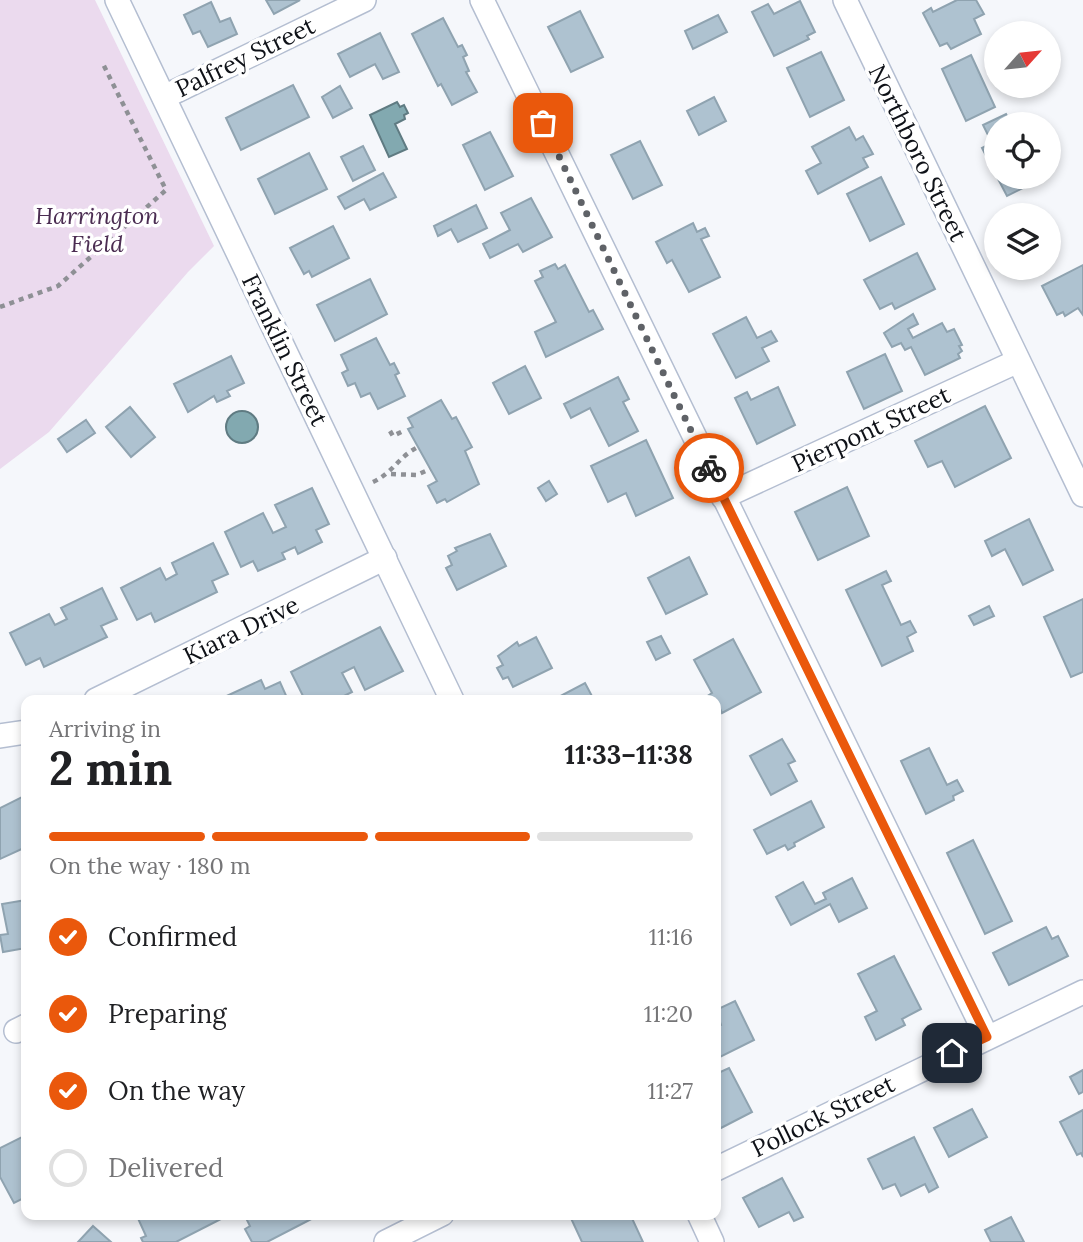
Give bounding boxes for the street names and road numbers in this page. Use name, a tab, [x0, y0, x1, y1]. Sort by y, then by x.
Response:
street label: Palfrey Street	[170, 10, 321, 104]
street label: Northboro Street	[862, 59, 975, 247]
street label: Franklin Street	[235, 269, 335, 432]
street label: Pierpont Street	[787, 379, 956, 479]
street label: Kiara Drive	[178, 589, 304, 671]
street label: Pollock Street	[746, 1068, 900, 1164]

